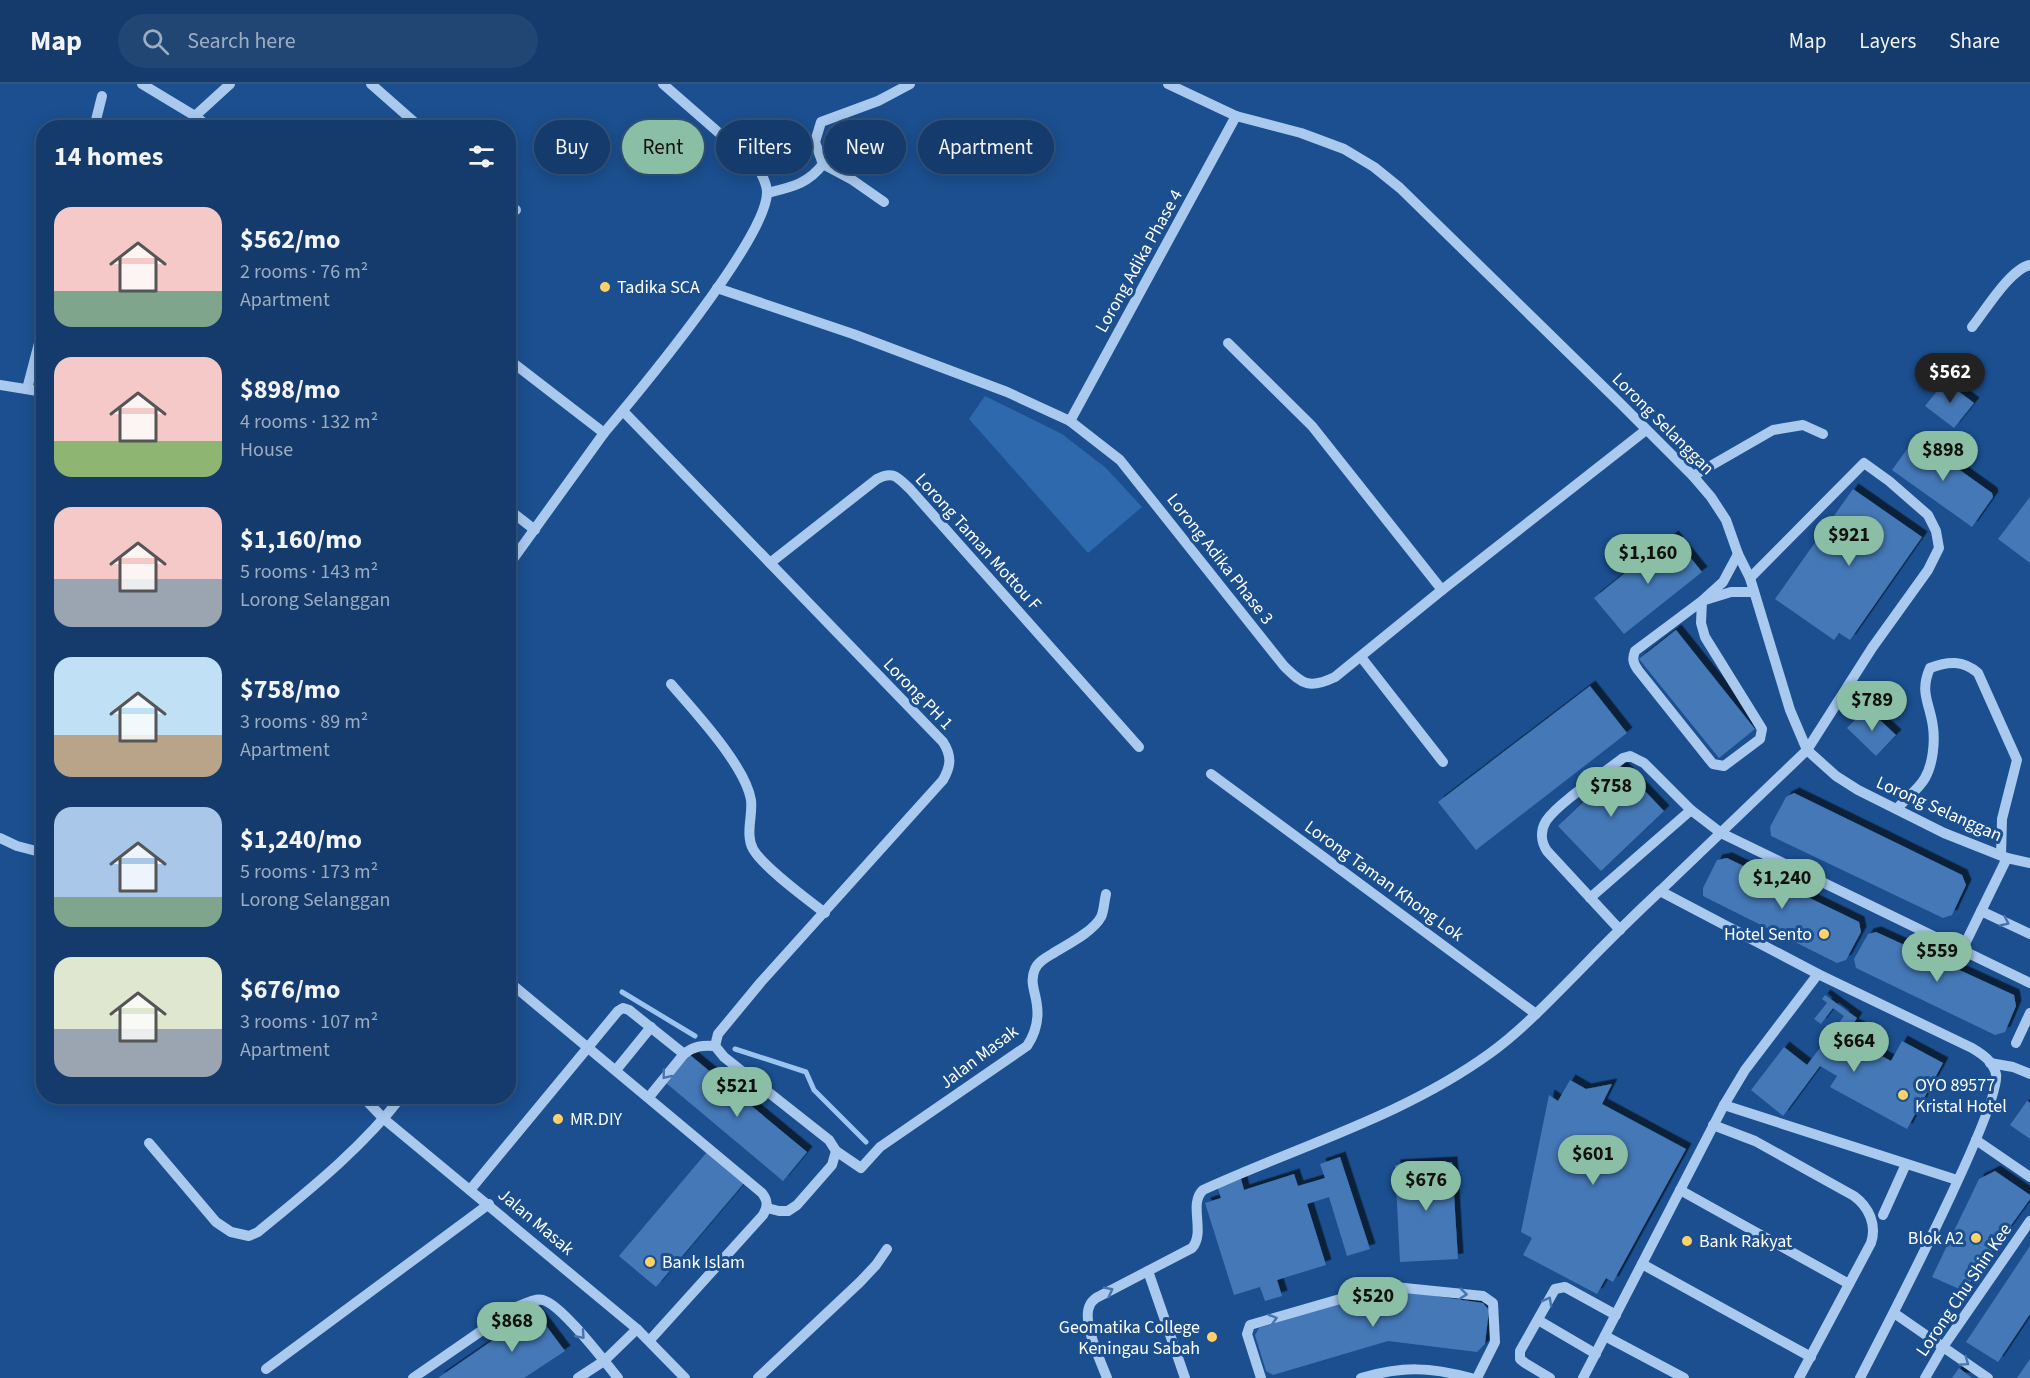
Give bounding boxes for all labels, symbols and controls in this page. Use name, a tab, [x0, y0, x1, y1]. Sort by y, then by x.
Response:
search box	[118, 14, 538, 68]
text: Map	[30, 21, 82, 61]
icon: search	[139, 25, 172, 58]
text: Search here	[187, 25, 296, 57]
text: Map	[1789, 26, 1826, 56]
text: Layers	[1859, 26, 1916, 56]
text: Share	[1949, 26, 2000, 56]
chip: Buy	[534, 120, 610, 174]
chip: Rent	[622, 120, 704, 174]
chip: Filters	[716, 120, 812, 174]
chip: New	[824, 120, 906, 174]
chip: Apartment	[918, 120, 1054, 174]
text: 14 homes	[54, 138, 163, 175]
icon: filters	[465, 140, 498, 173]
street label: Lorong Adika Phase 4	[1089, 185, 1189, 337]
text: $562/mo	[240, 221, 340, 258]
icon: home	[102, 231, 174, 303]
text: 2 rooms · 76 m²	[240, 258, 368, 286]
place label: Tadika SCA	[617, 275, 700, 300]
marker: Tadika SCA	[598, 280, 612, 294]
text: Apartment	[240, 286, 330, 314]
pin: $562	[1914, 353, 1986, 404]
text: $562	[1929, 358, 1971, 386]
street label: Lorong Selanggan	[1606, 367, 1720, 481]
text: $898/mo	[240, 371, 340, 408]
icon: home	[102, 381, 174, 453]
text: 4 rooms · 132 m²	[240, 408, 378, 436]
pin: $898	[1907, 431, 1979, 482]
text: House	[240, 436, 293, 464]
text: $898	[1922, 436, 1964, 464]
street label: Lorong Taman Mottou F	[909, 468, 1047, 616]
street label: Lorong Adika Phase 3	[1161, 488, 1279, 630]
pin: $921	[1813, 516, 1885, 567]
text: $1,160/mo	[240, 521, 362, 558]
text: $921	[1828, 521, 1870, 549]
icon: home	[102, 531, 174, 603]
pin: $1,160	[1599, 534, 1697, 585]
text: $1,160	[1619, 539, 1677, 567]
text: 5 rooms · 143 m²	[240, 558, 378, 586]
text: Lorong Selanggan	[240, 586, 391, 614]
street label: Lorong PH 1	[877, 653, 959, 735]
text: $758/mo	[240, 671, 340, 708]
icon: home	[102, 681, 174, 753]
pin: $789	[1836, 681, 1908, 732]
text: $789	[1851, 686, 1893, 714]
text: 3 rooms · 89 m²	[240, 708, 368, 736]
text: Apartment	[240, 736, 330, 764]
pin: $758	[1575, 767, 1647, 818]
street label: Lorong Selanggan	[1872, 770, 2006, 848]
text: $758	[1590, 772, 1632, 800]
street label: Lorong Taman Khong Lok	[1299, 815, 1469, 947]
text: $1,240/mo	[240, 821, 362, 858]
icon: home	[102, 831, 174, 903]
text: 5 rooms · 173 m²	[240, 858, 378, 886]
pin: $1,240	[1733, 859, 1831, 910]
text: $1,240	[1753, 864, 1811, 892]
text: Lorong Selanggan	[240, 886, 391, 914]
one-way arrow	[1999, 915, 2010, 927]
place label: Hotel Sento	[1724, 922, 1812, 947]
marker: Hotel Sento	[1817, 927, 1831, 941]
pin: $559	[1901, 932, 1973, 983]
text: $559	[1916, 937, 1958, 965]
text: $676/mo	[240, 971, 340, 1008]
icon: home	[102, 981, 174, 1053]
text: 3 rooms · 107 m²	[240, 1008, 378, 1036]
street label: Jalan Masak	[935, 1019, 1024, 1095]
pin: $664	[1818, 1022, 1890, 1073]
text: $664	[1833, 1027, 1875, 1055]
text: Apartment	[240, 1036, 330, 1064]
pin: $521	[701, 1067, 773, 1118]
one-way arrow	[663, 1069, 674, 1080]
text: $521	[716, 1072, 758, 1100]
place label: OYO 89577 Kristal Hotel	[1915, 1073, 2007, 1119]
marker: OYO 89577 Kristal Hotel	[1896, 1088, 1910, 1102]
place label: MR.DIY	[570, 1107, 623, 1132]
marker: MR.DIY	[551, 1112, 565, 1126]
pin: $601	[1557, 1135, 1629, 1186]
text: $601	[1572, 1140, 1614, 1168]
pin: $676	[1390, 1161, 1462, 1212]
text: $676	[1405, 1166, 1447, 1194]
street label: Jalan Masak	[493, 1183, 580, 1261]
street label: Lorong Chu Shin Kee	[1910, 1218, 2018, 1361]
place label: Blok A2	[1908, 1226, 1964, 1251]
place label: Bank Rakyat	[1699, 1229, 1792, 1254]
marker: Blok A2	[1969, 1231, 1983, 1245]
marker: Bank Rakyat	[1680, 1234, 1694, 1248]
place label: Bank Islam	[662, 1250, 745, 1275]
marker: Bank Islam	[643, 1255, 657, 1269]
pin: $520	[1337, 1277, 1409, 1328]
text: $520	[1352, 1282, 1394, 1310]
one-way arrow	[1102, 1287, 1113, 1299]
one-way arrow	[1459, 1287, 1468, 1300]
one-way arrow	[1541, 1297, 1552, 1307]
pin: $868	[476, 1302, 548, 1353]
text: $868	[491, 1307, 533, 1335]
one-way arrow	[1267, 1314, 1278, 1326]
place label: Geomatika College Keningau Sabah	[1059, 1315, 1200, 1361]
one-way arrow	[574, 1328, 585, 1339]
marker: Geomatika College Keningau Sabah	[1205, 1330, 1219, 1344]
one-way arrow	[1959, 1355, 1970, 1366]

